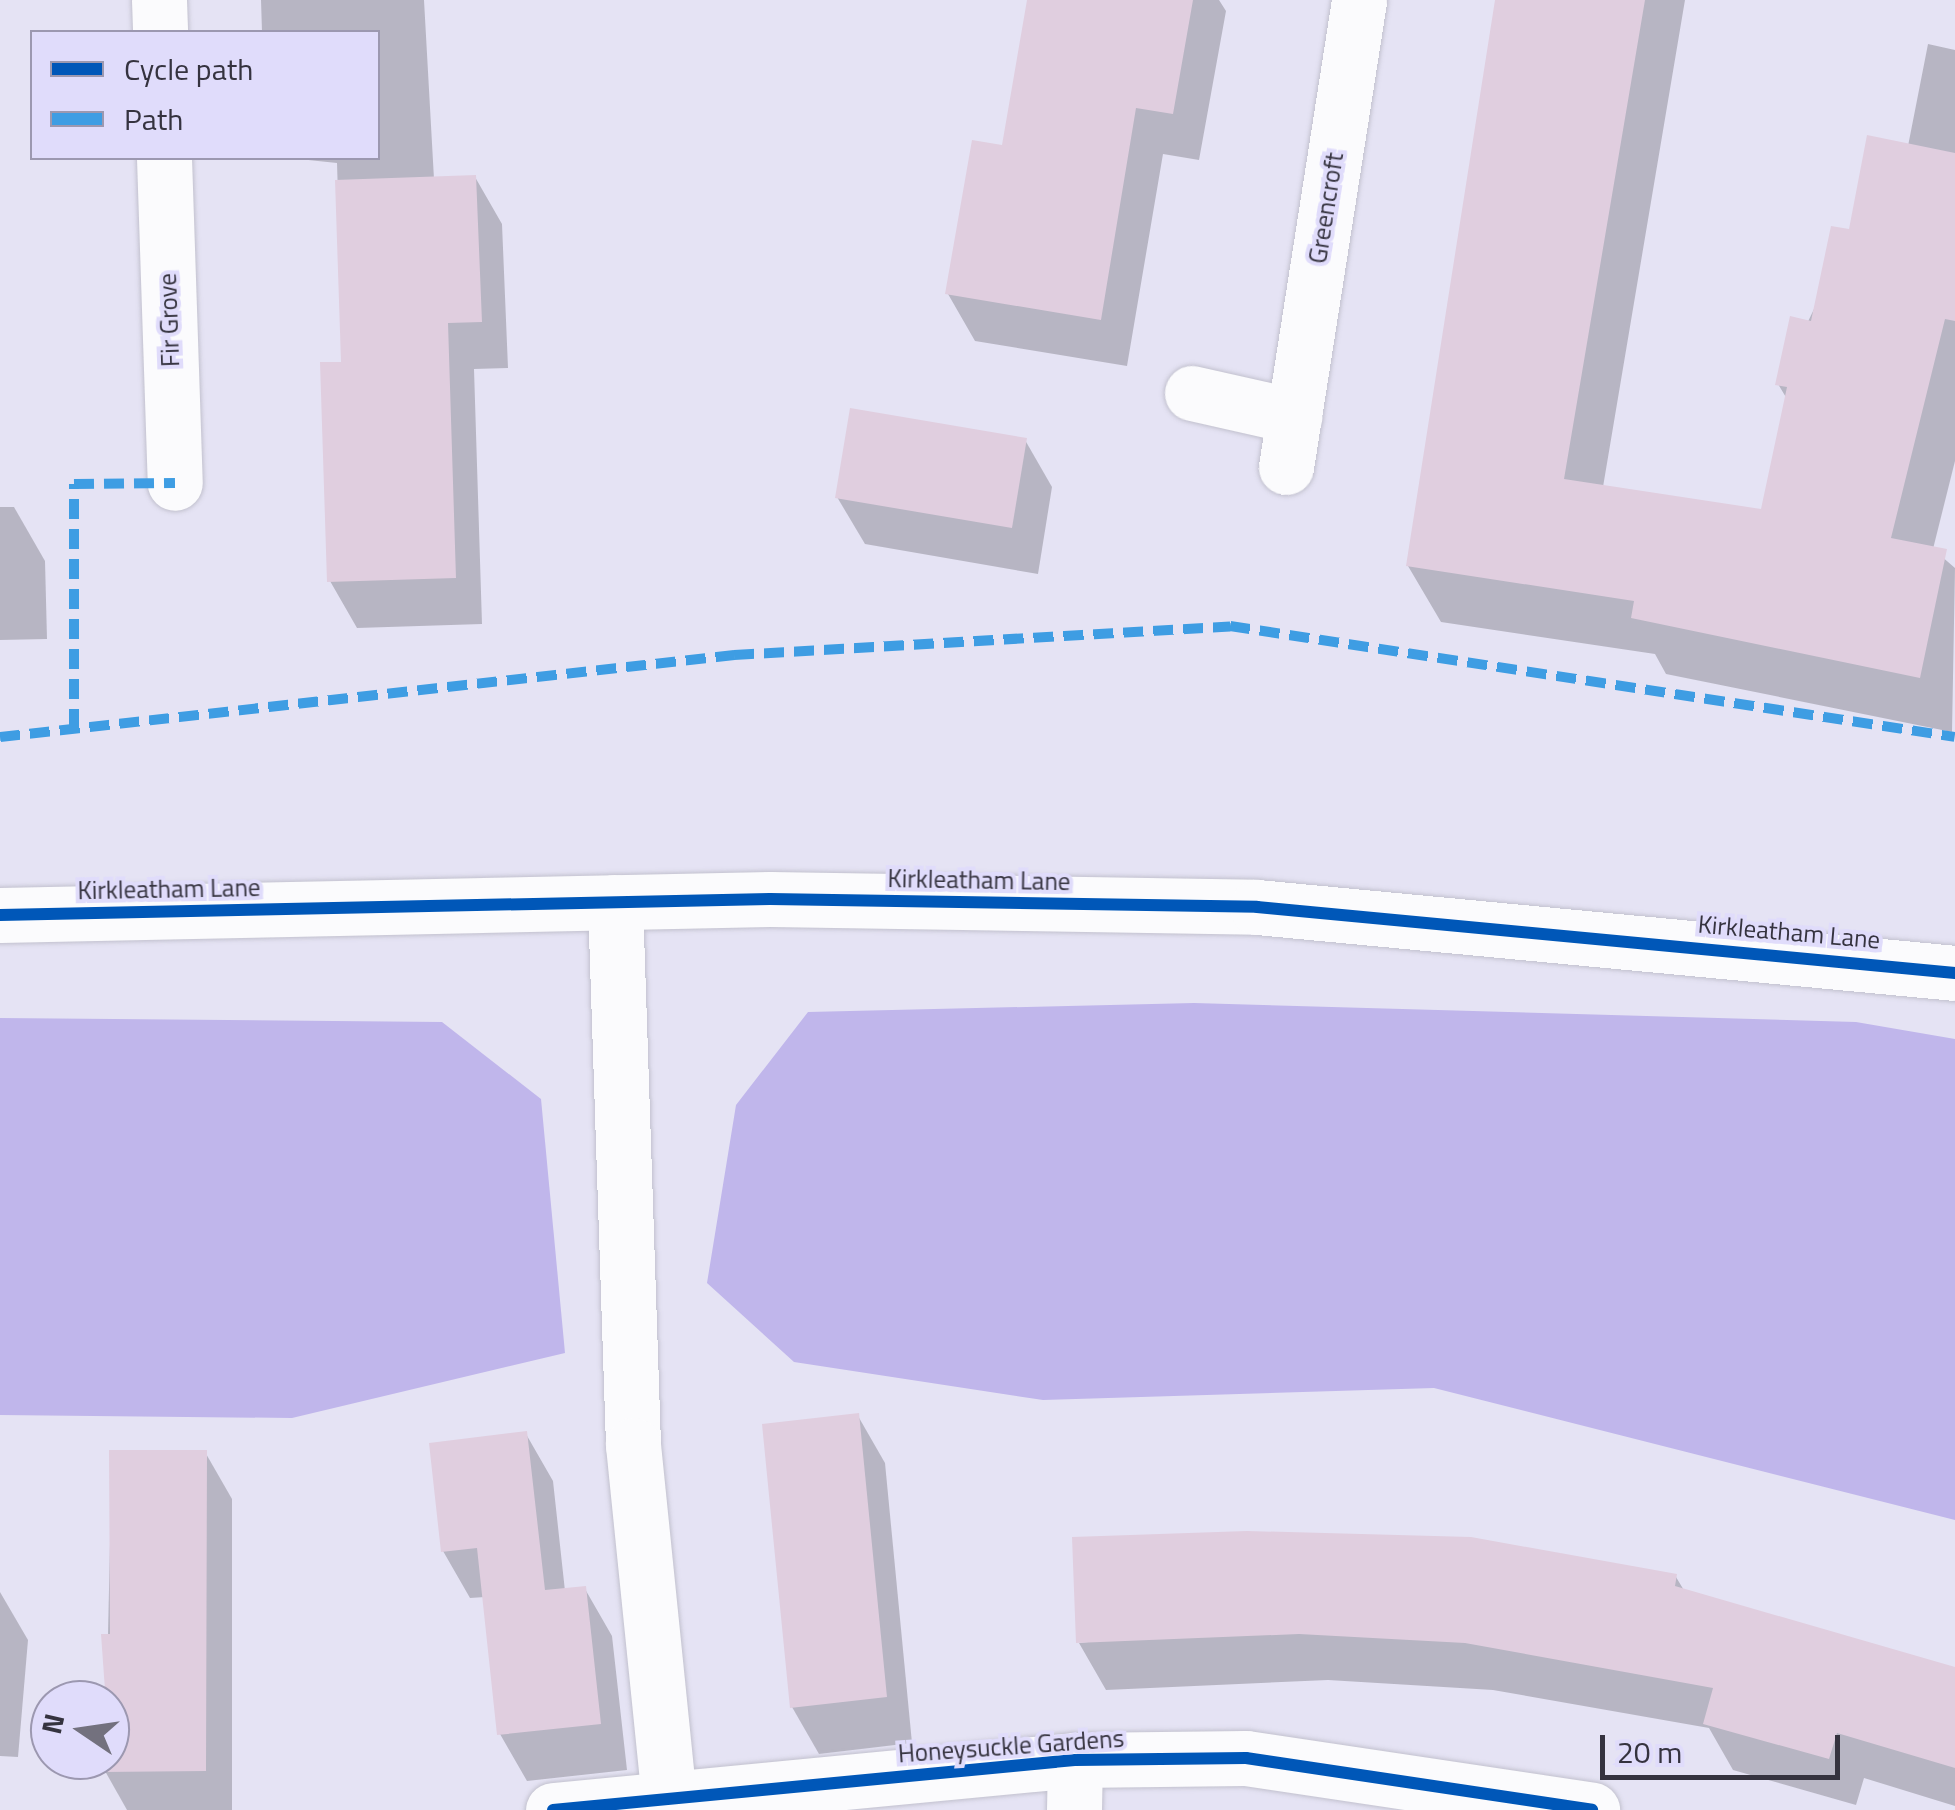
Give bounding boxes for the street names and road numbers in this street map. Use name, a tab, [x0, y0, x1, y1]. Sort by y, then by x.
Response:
street label: Greencroft	[1302, 150, 1350, 266]
street label: Fir Grove	[152, 273, 186, 367]
street label: Kirkleatham Lane	[887, 863, 1071, 897]
street label: Kirkleatham Lane	[77, 872, 261, 906]
street label: Kirkleatham Lane	[1697, 909, 1881, 955]
street label: Honeysuckle Gardens	[897, 1723, 1125, 1769]

